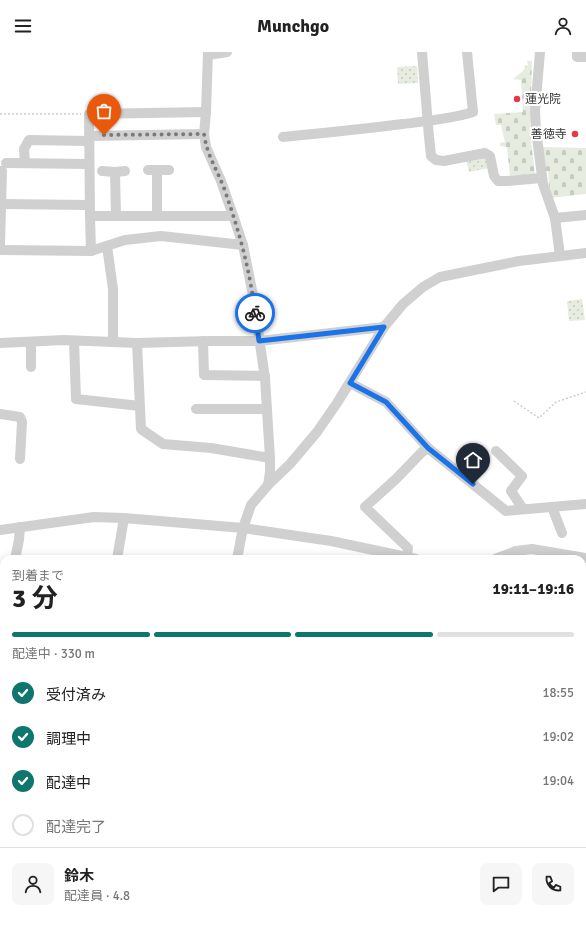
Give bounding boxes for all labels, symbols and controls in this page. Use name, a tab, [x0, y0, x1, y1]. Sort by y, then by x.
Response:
icon: menu	[12, 15, 34, 37]
text: Munchgo	[257, 15, 329, 37]
icon: person	[552, 15, 574, 37]
place label: 蓮光院	[525, 92, 561, 107]
pin	[87, 94, 121, 135]
marker: 蓮光院	[512, 94, 522, 104]
icon: bag	[93, 100, 115, 122]
place label: 善徳寺	[531, 127, 567, 142]
marker: 善徳寺	[570, 129, 580, 139]
courier	[235, 293, 275, 333]
icon: bike	[244, 302, 266, 324]
pin	[456, 443, 490, 484]
icon: home	[462, 449, 484, 471]
text: 到着まで	[12, 568, 64, 584]
text: 19:11–19:16	[493, 580, 574, 598]
text: 3 分	[12, 583, 58, 615]
text: 配達中 · 330 m	[12, 646, 95, 662]
icon: check	[12, 682, 34, 704]
text: 18:55	[542, 685, 574, 701]
text: 受付済み	[46, 686, 106, 704]
icon: check	[12, 726, 34, 748]
text: 19:02	[542, 729, 574, 745]
text: 調理中	[46, 730, 91, 748]
icon: check	[12, 770, 34, 792]
text: 19:04	[542, 773, 574, 789]
text: 配達中	[46, 774, 91, 792]
text: 配達完了	[46, 818, 106, 836]
button: person	[12, 863, 54, 905]
button: chat	[480, 863, 522, 905]
button: phone	[532, 863, 574, 905]
text: 鈴木	[64, 867, 94, 885]
text: 配達員 · 4.8	[64, 888, 130, 904]

